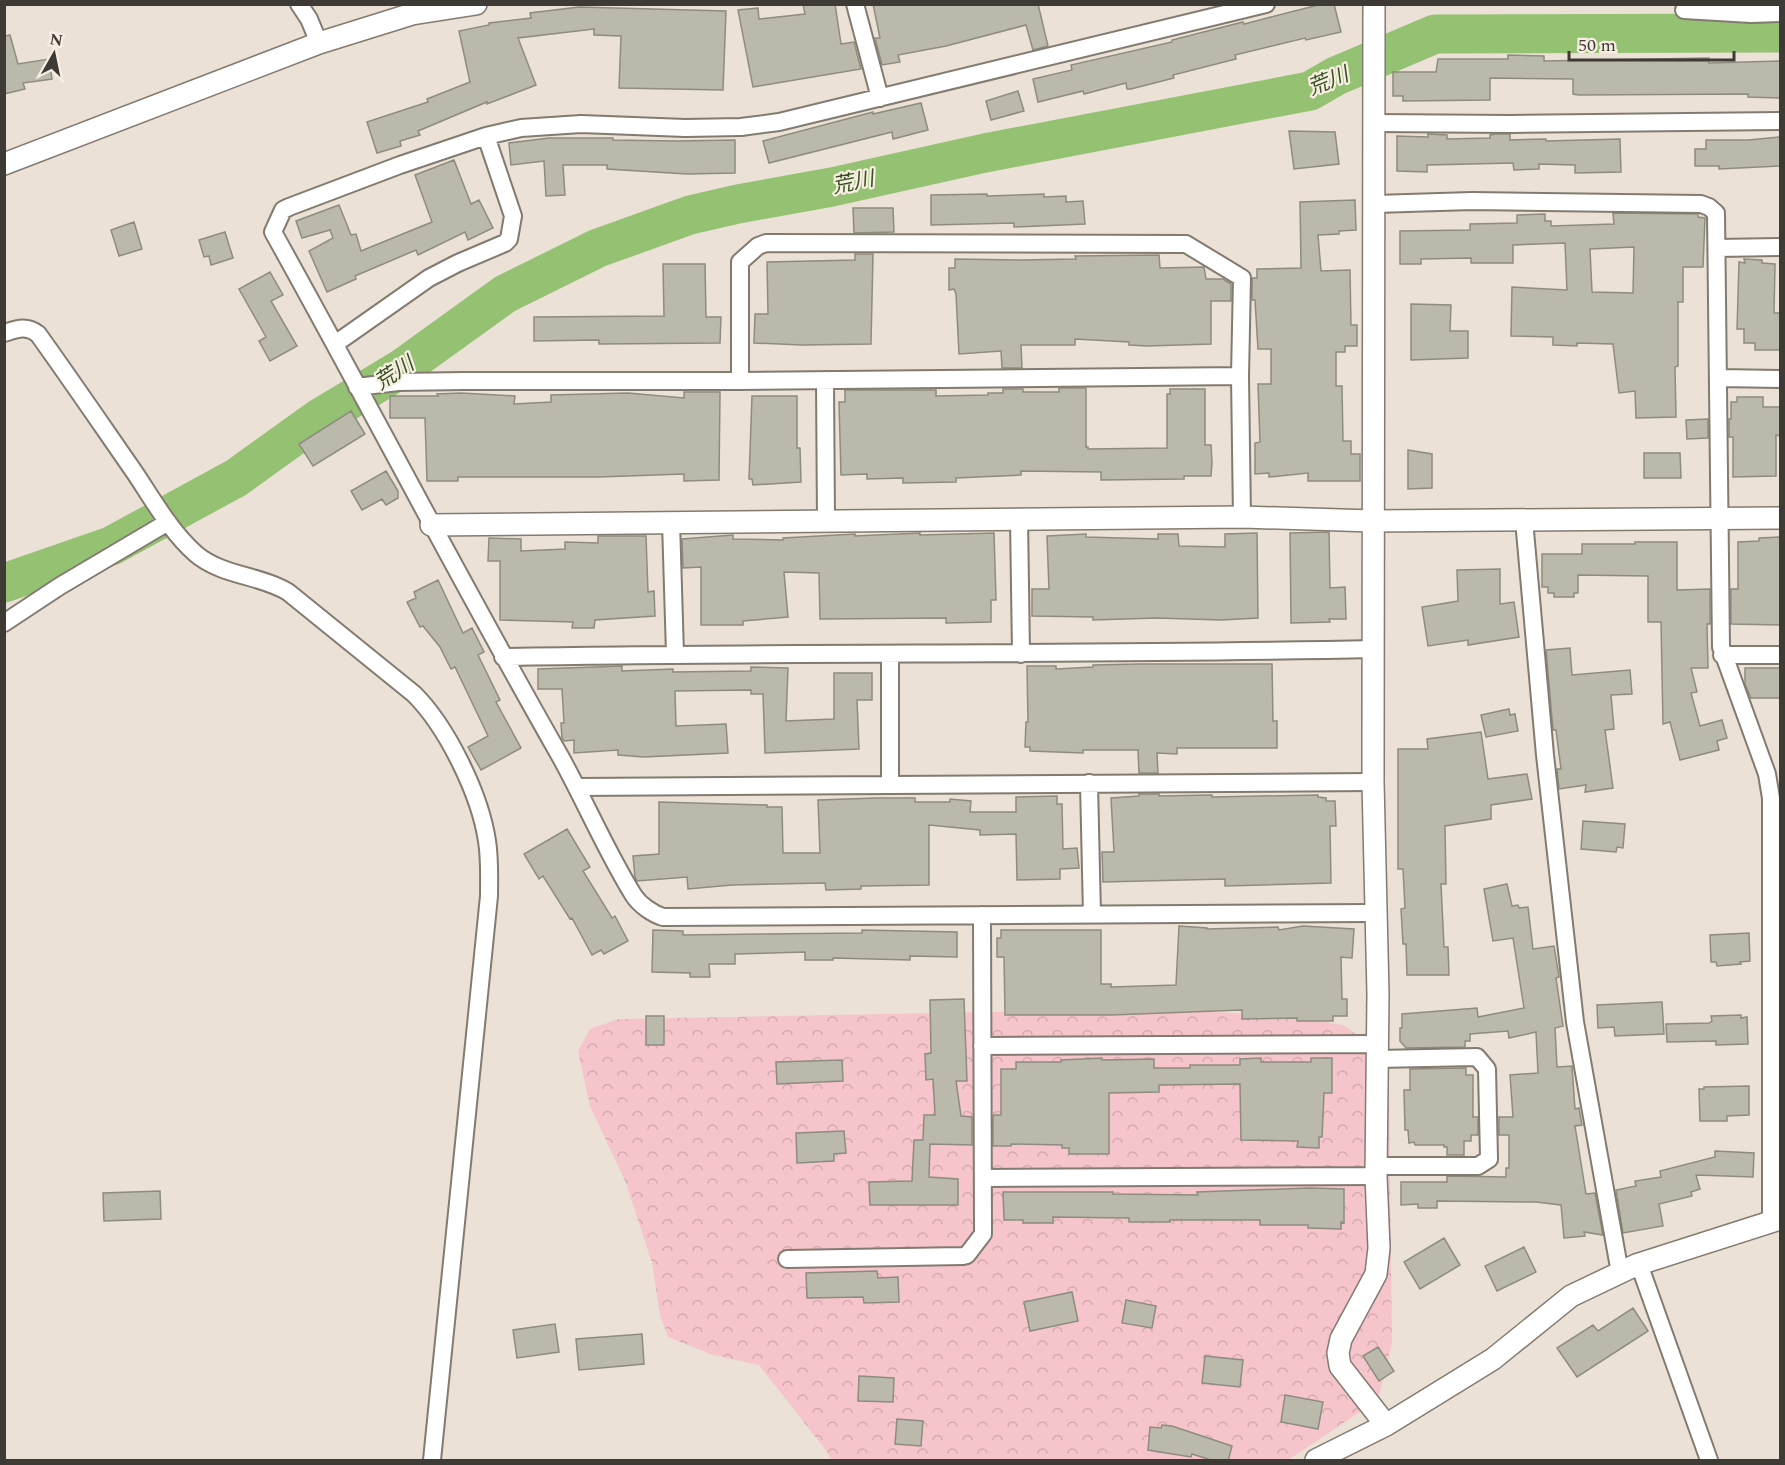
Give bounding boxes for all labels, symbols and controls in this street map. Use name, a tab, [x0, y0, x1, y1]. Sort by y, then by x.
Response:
north arrow	[24, 24, 84, 84]
scale bar	[1569, 24, 1734, 62]
text: N	[48, 27, 65, 53]
text: 50 m	[1578, 32, 1616, 59]
water label: 荒川	[1303, 58, 1356, 105]
water label: 荒川	[830, 163, 879, 203]
water label: 荒川	[368, 348, 423, 399]

